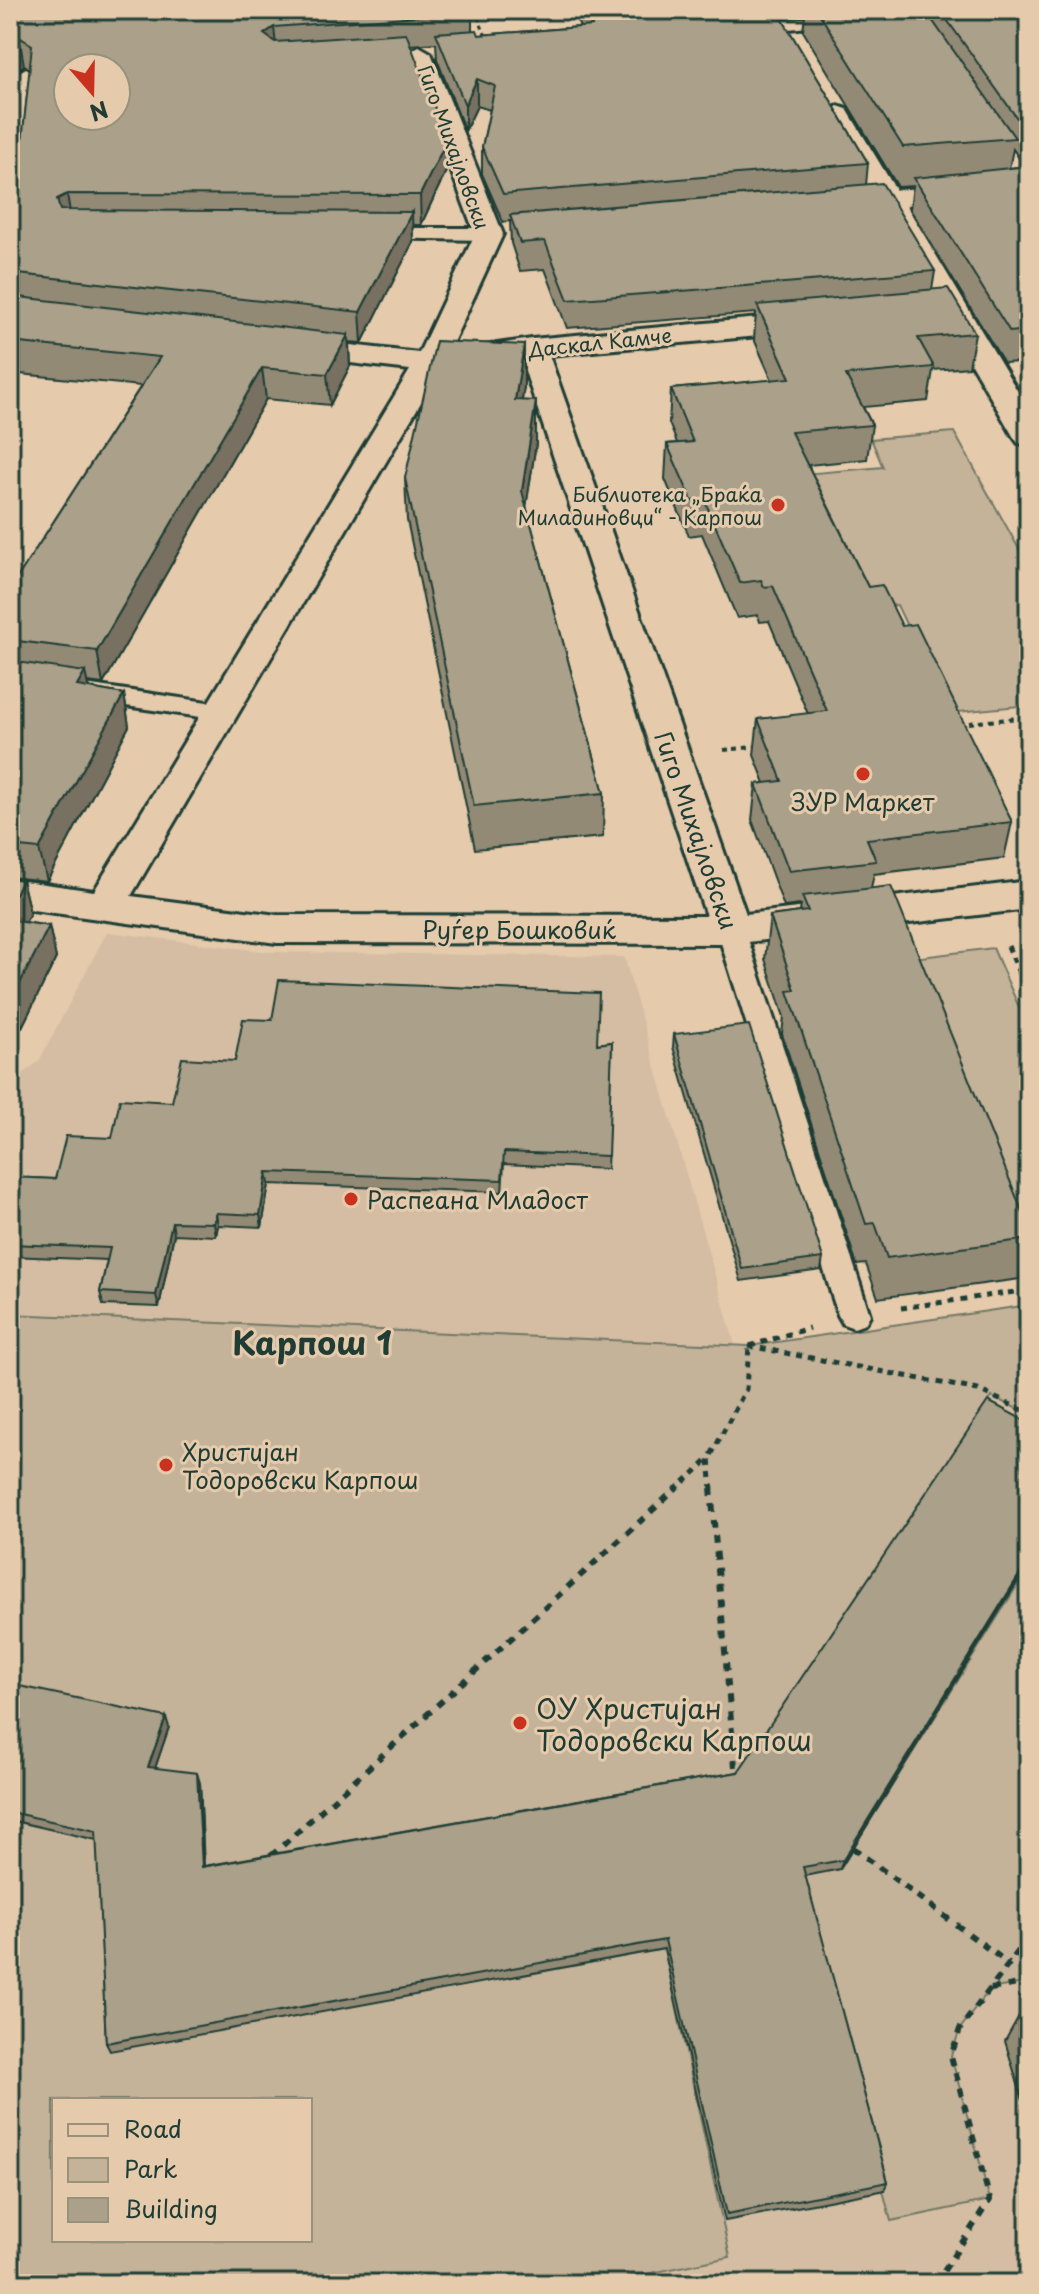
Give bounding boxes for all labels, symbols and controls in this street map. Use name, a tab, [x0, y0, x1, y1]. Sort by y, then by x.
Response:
north arrow	[52, 52, 132, 132]
street label: Гиго Михајловски	[410, 61, 498, 233]
text: N	[86, 94, 113, 131]
street label: Даскал Камче	[526, 320, 673, 365]
place label: Библиотека „Браќа Миладиновци“ - Карпош	[518, 479, 762, 532]
marker: Библиотека „Браќа Миладиновци“ - Карпош	[769, 496, 787, 514]
street label: Гиго Михајловски	[646, 726, 748, 934]
marker: ЗУР Маркет	[854, 765, 872, 783]
place label: ЗУР Маркет	[792, 783, 935, 819]
street label: Руѓер Бошковиќ	[422, 911, 617, 947]
place label: Распеана Младост	[367, 1181, 588, 1217]
marker: Распеана Младост	[342, 1190, 360, 1208]
district label: Карпош 1	[232, 1318, 392, 1366]
place label: Христијан Тодоровски Карпош	[182, 1433, 418, 1497]
marker: Христијан Тодоровски Карпош	[157, 1456, 175, 1474]
place label: ОУ Христијан Тодоровски Карпош	[536, 1686, 812, 1761]
marker: ОУ Христијан Тодоровски Карпош	[511, 1714, 529, 1732]
legend	[52, 2098, 312, 2242]
text: Road	[124, 2110, 182, 2146]
text: Park	[124, 2150, 178, 2186]
text: Building	[124, 2190, 218, 2226]

